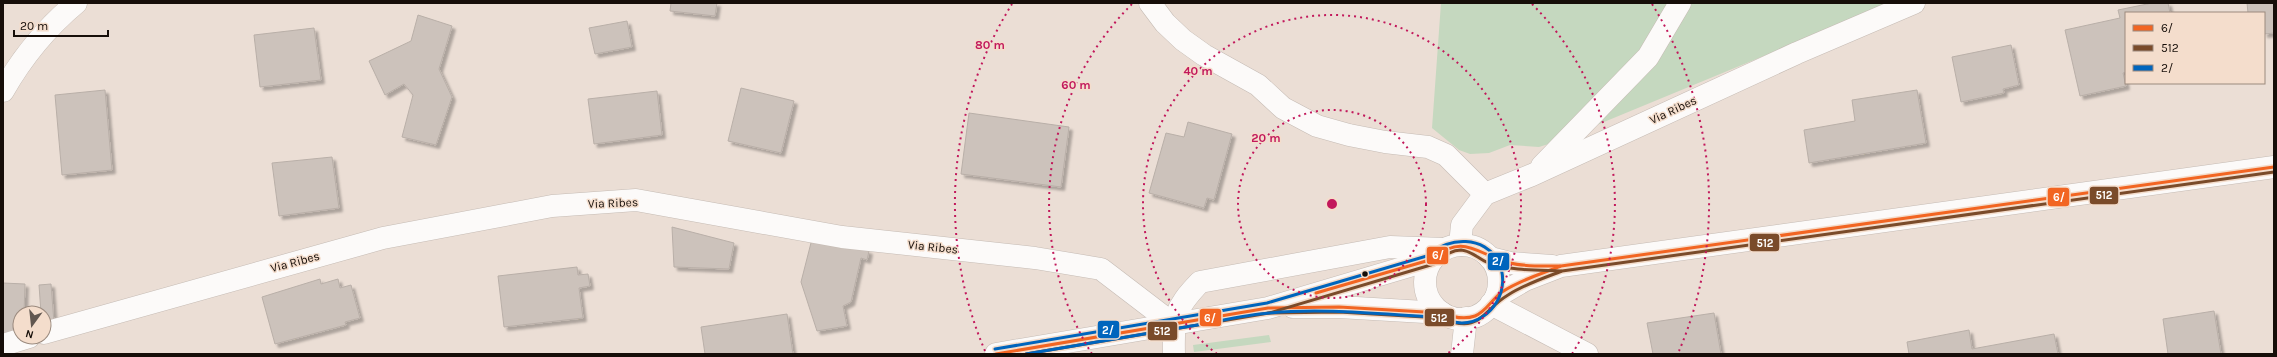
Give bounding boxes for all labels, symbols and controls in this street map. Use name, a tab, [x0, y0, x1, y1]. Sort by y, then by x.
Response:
scale bar	[14, 12, 108, 38]
legend	[2125, 12, 2265, 84]
text: 20 m	[20, 19, 48, 33]
text: 6/	[2161, 21, 2173, 35]
text: 80 m	[975, 38, 1005, 52]
text: 512	[2161, 41, 2179, 55]
text: 2/	[2161, 61, 2173, 75]
text: 40 m	[1183, 64, 1213, 78]
text: 60 m	[1061, 78, 1091, 92]
street label: Via Ribes	[1647, 93, 1699, 127]
text: 20 m	[1251, 131, 1281, 145]
line badge: 512	[2089, 186, 2119, 205]
line badge: 6/	[2047, 187, 2070, 207]
text: 512	[2096, 189, 2113, 202]
text: 6/	[2053, 191, 2065, 204]
street label: Via Ribes	[588, 195, 638, 211]
centre of rings	[1325, 197, 1339, 211]
line badge: 512	[1749, 233, 1780, 252]
street label: Via Ribes	[907, 237, 959, 257]
text: 512	[1757, 237, 1774, 250]
line badge: 6/	[1426, 246, 1449, 265]
street label: Via Ribes	[269, 249, 321, 275]
text: 6/	[1432, 249, 1444, 262]
line badge: 2/	[1487, 252, 1510, 271]
text: 2/	[1492, 255, 1504, 268]
unlabelled marker	[1360, 269, 1370, 279]
north arrow	[12, 305, 52, 345]
line badge: 6/	[1199, 308, 1222, 327]
line badge: 512	[1424, 308, 1455, 327]
text: 6/	[1204, 312, 1216, 325]
text: 512	[1431, 312, 1448, 325]
line badge: 2/	[1097, 320, 1120, 339]
line badge: 512	[1147, 321, 1178, 341]
text: 2/	[1102, 324, 1114, 337]
text: 512	[1154, 325, 1171, 338]
text: N	[24, 327, 35, 341]

